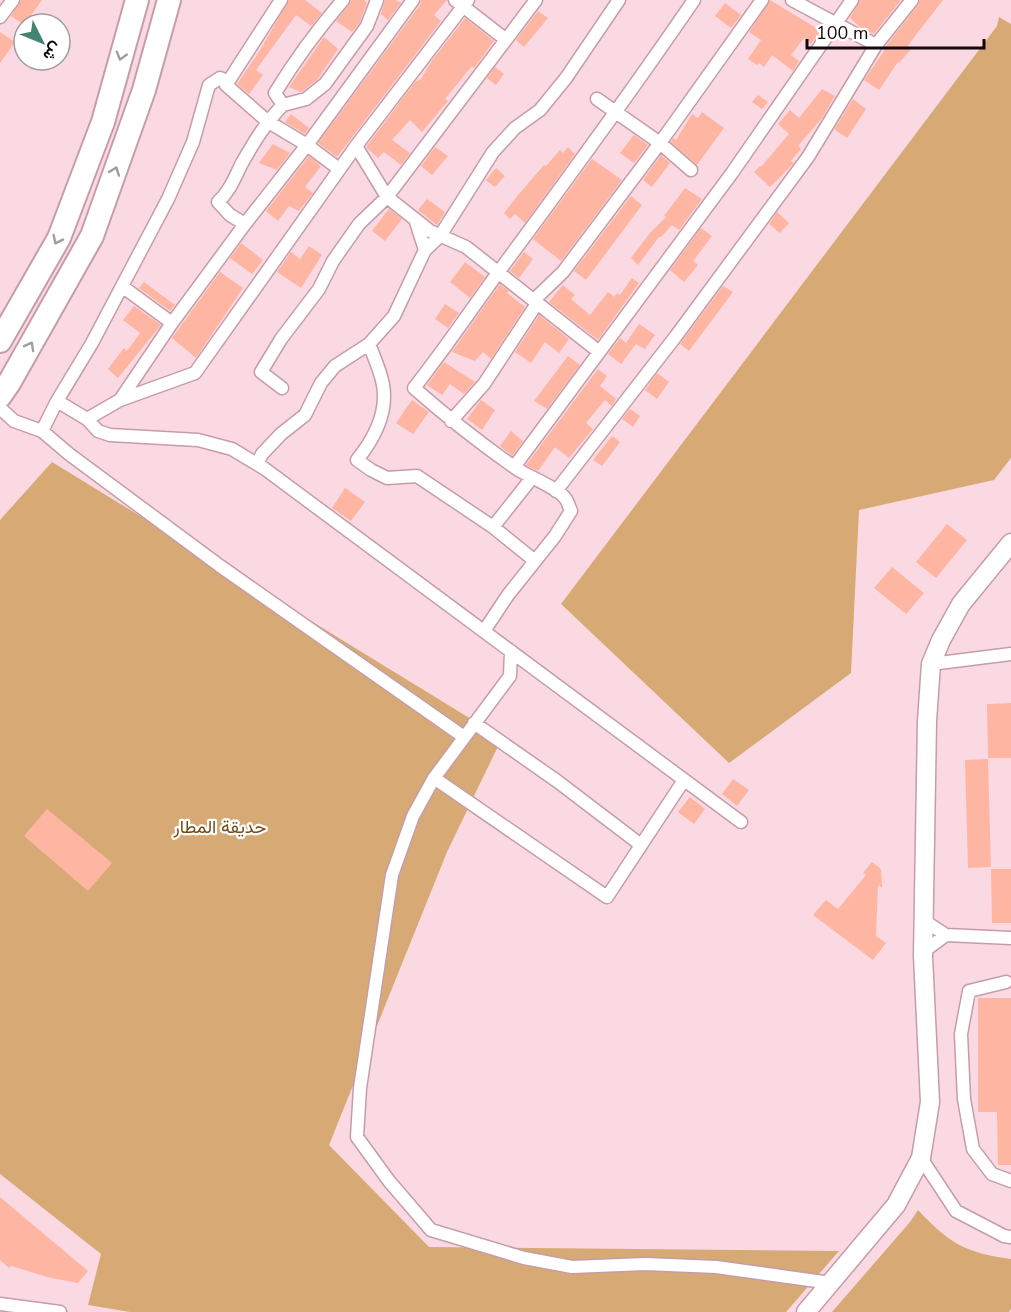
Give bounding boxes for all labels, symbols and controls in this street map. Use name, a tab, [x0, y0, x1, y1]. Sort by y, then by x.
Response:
north arrow	[12, 12, 72, 72]
scale bar	[807, 12, 984, 50]
text: 100 m	[816, 21, 868, 45]
text: ش	[38, 37, 67, 66]
one-way arrow	[116, 50, 128, 61]
one-way arrow	[108, 166, 121, 177]
one-way arrow	[53, 234, 65, 245]
one-way arrow	[23, 342, 34, 352]
park label: حديقة المطار	[173, 815, 266, 839]

